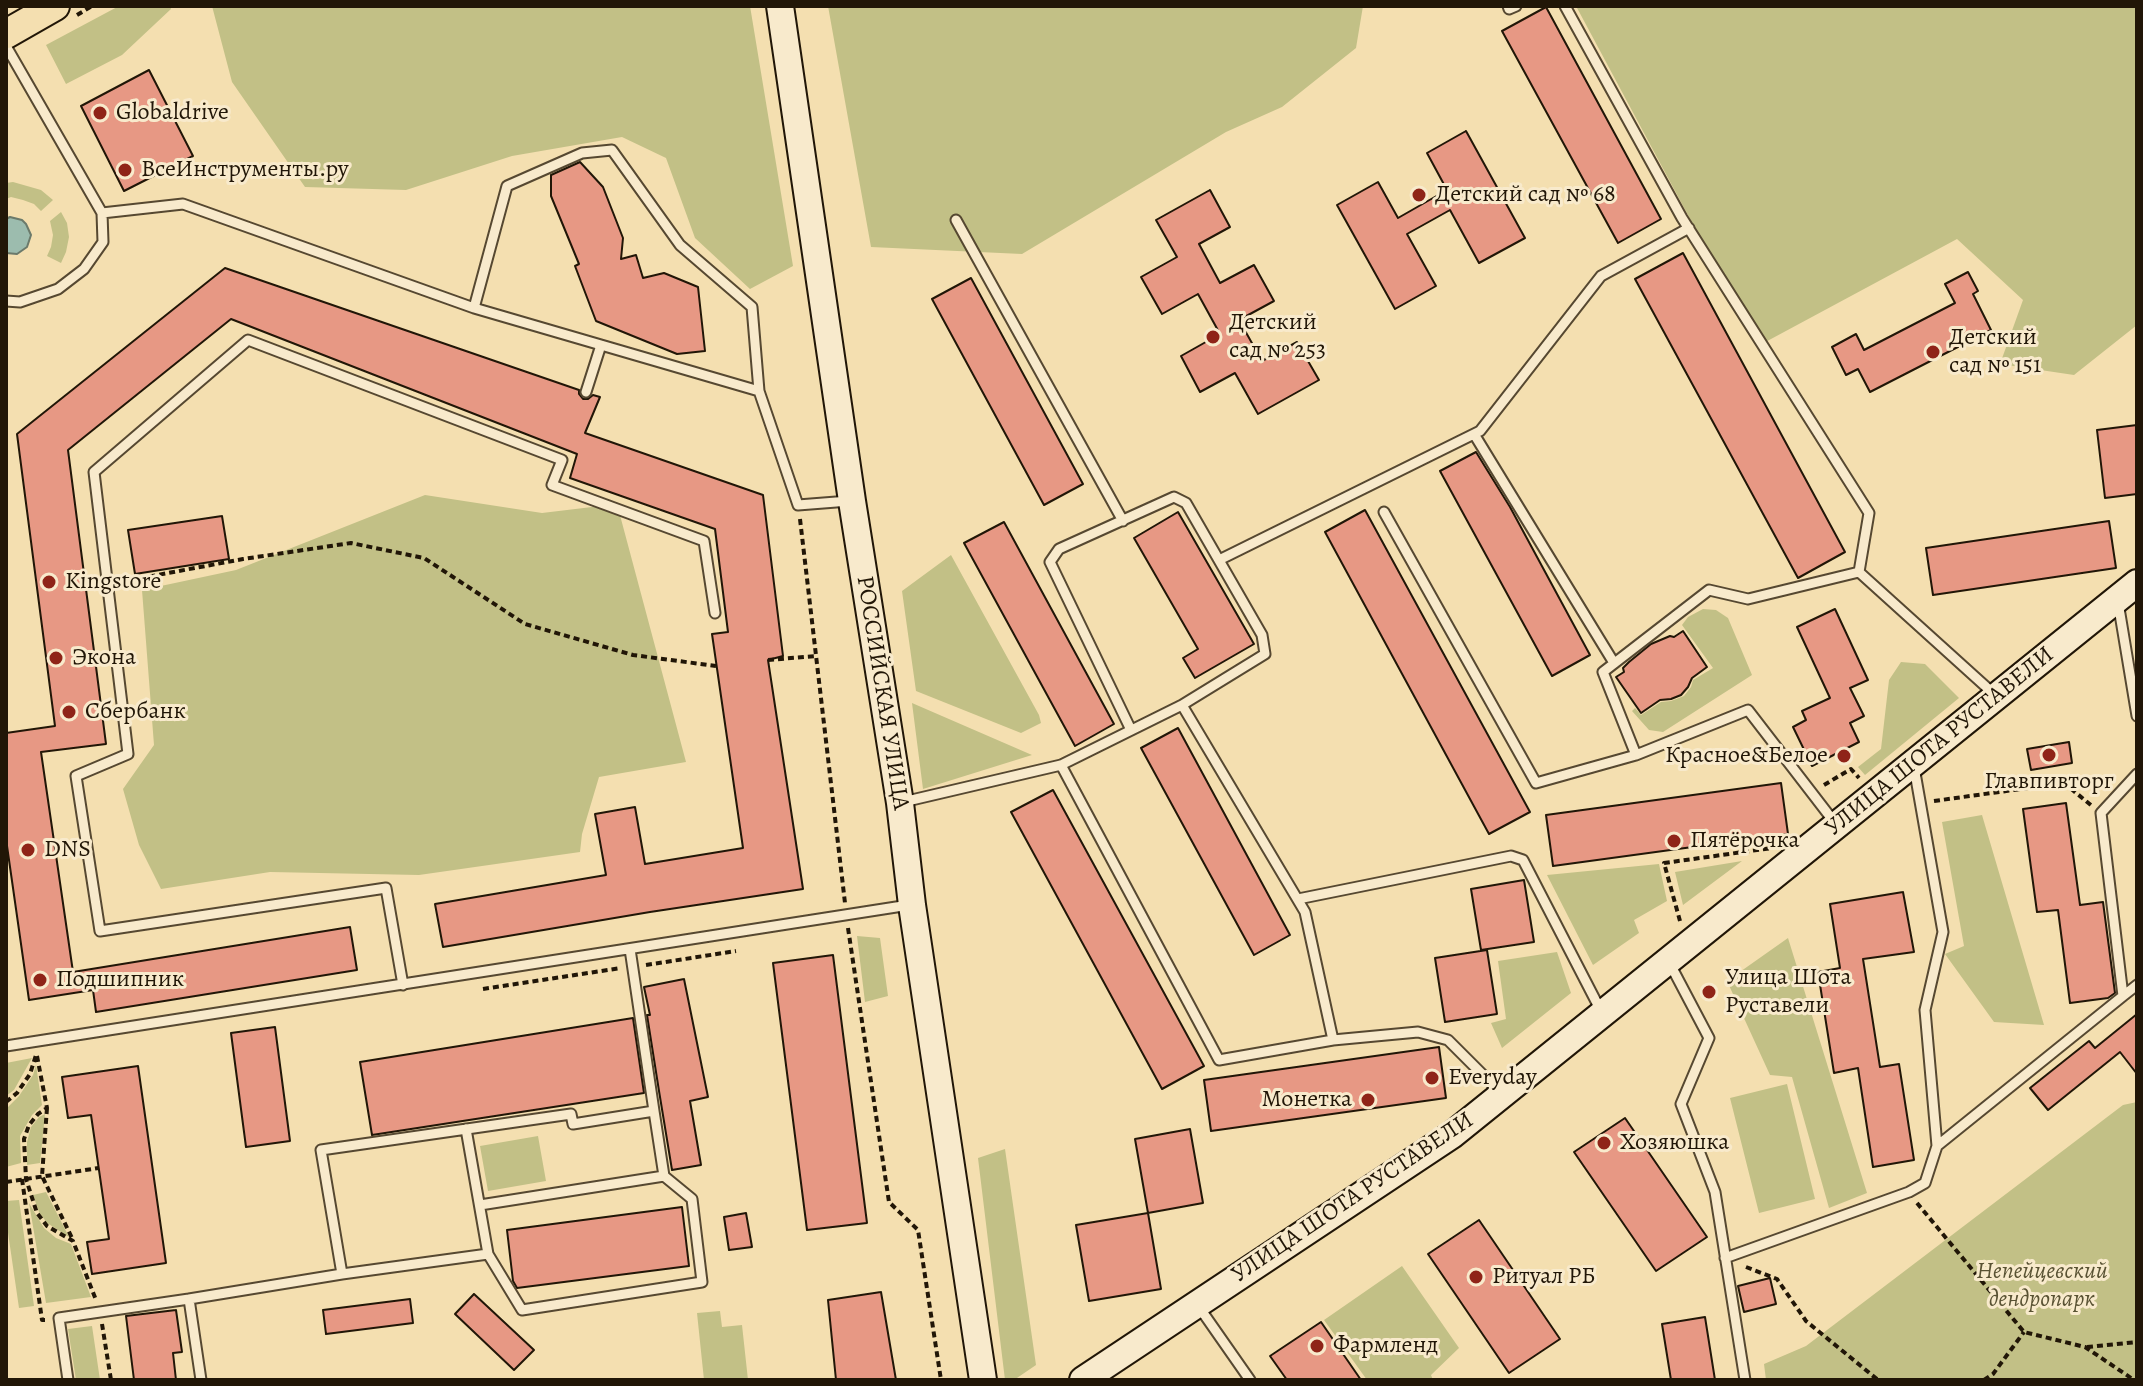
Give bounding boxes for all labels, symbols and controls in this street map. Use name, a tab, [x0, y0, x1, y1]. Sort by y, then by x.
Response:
place label: Globaldrive	[116, 99, 229, 127]
marker: Globaldrive	[91, 104, 109, 122]
place label: ВсеИнструменты.ру	[141, 156, 349, 184]
marker: ВсеИнструменты.ру	[116, 161, 134, 179]
place label: Детский сад № 68	[1435, 181, 1616, 209]
marker: Детский сад № 68	[1410, 186, 1428, 204]
place label: Детский сад № 253	[1229, 309, 1326, 365]
place label: Детский сад № 151	[1949, 324, 2041, 380]
marker: Детский сад № 253	[1204, 328, 1222, 346]
marker: Детский сад № 151	[1924, 343, 1942, 361]
place label: Kingstore	[65, 568, 161, 596]
marker: Kingstore	[40, 573, 58, 591]
street label: РОССИЙСКАЯ УЛИЦА	[849, 574, 915, 812]
street label: УЛИЦА ШОТА РУСТАВЕЛИ	[1820, 641, 2060, 843]
place label: Экона	[72, 644, 136, 672]
marker: Экона	[47, 649, 65, 667]
place label: Сбербанк	[85, 698, 186, 726]
marker: Сбербанк	[60, 703, 78, 721]
place label: Красное&Белое	[1665, 742, 1828, 770]
marker: Главпивторг	[2040, 746, 2058, 764]
marker: Красное&Белое	[1835, 747, 1853, 765]
place label: Главпивторг	[1984, 768, 2114, 796]
place label: Пятёрочка	[1690, 827, 1800, 855]
marker: Пятёрочка	[1665, 832, 1683, 850]
place label: DNS	[44, 836, 91, 864]
marker: DNS	[19, 841, 37, 859]
place label: Улица Шота Руставели	[1725, 964, 1852, 1020]
place label: Подшипник	[56, 966, 184, 994]
marker: Подшипник	[31, 971, 49, 989]
marker: Улица Шота Руставели	[1700, 983, 1718, 1001]
place label: Everyday	[1448, 1064, 1537, 1092]
marker: Everyday	[1423, 1069, 1441, 1087]
place label: Монетка	[1261, 1086, 1352, 1114]
marker: Монетка	[1359, 1091, 1377, 1109]
street label: УЛИЦА ШОТА РУСТАВЕЛИ	[1227, 1106, 1479, 1290]
place label: Хозяюшка	[1620, 1129, 1729, 1157]
marker: Хозяюшка	[1595, 1134, 1613, 1152]
park label: Непейцевский дендропарк	[1976, 1258, 2108, 1314]
place label: Ритуал РБ	[1492, 1263, 1595, 1291]
marker: Ритуал РБ	[1467, 1268, 1485, 1286]
place label: Фармленд	[1333, 1332, 1438, 1360]
marker: Фармленд	[1308, 1337, 1326, 1355]

